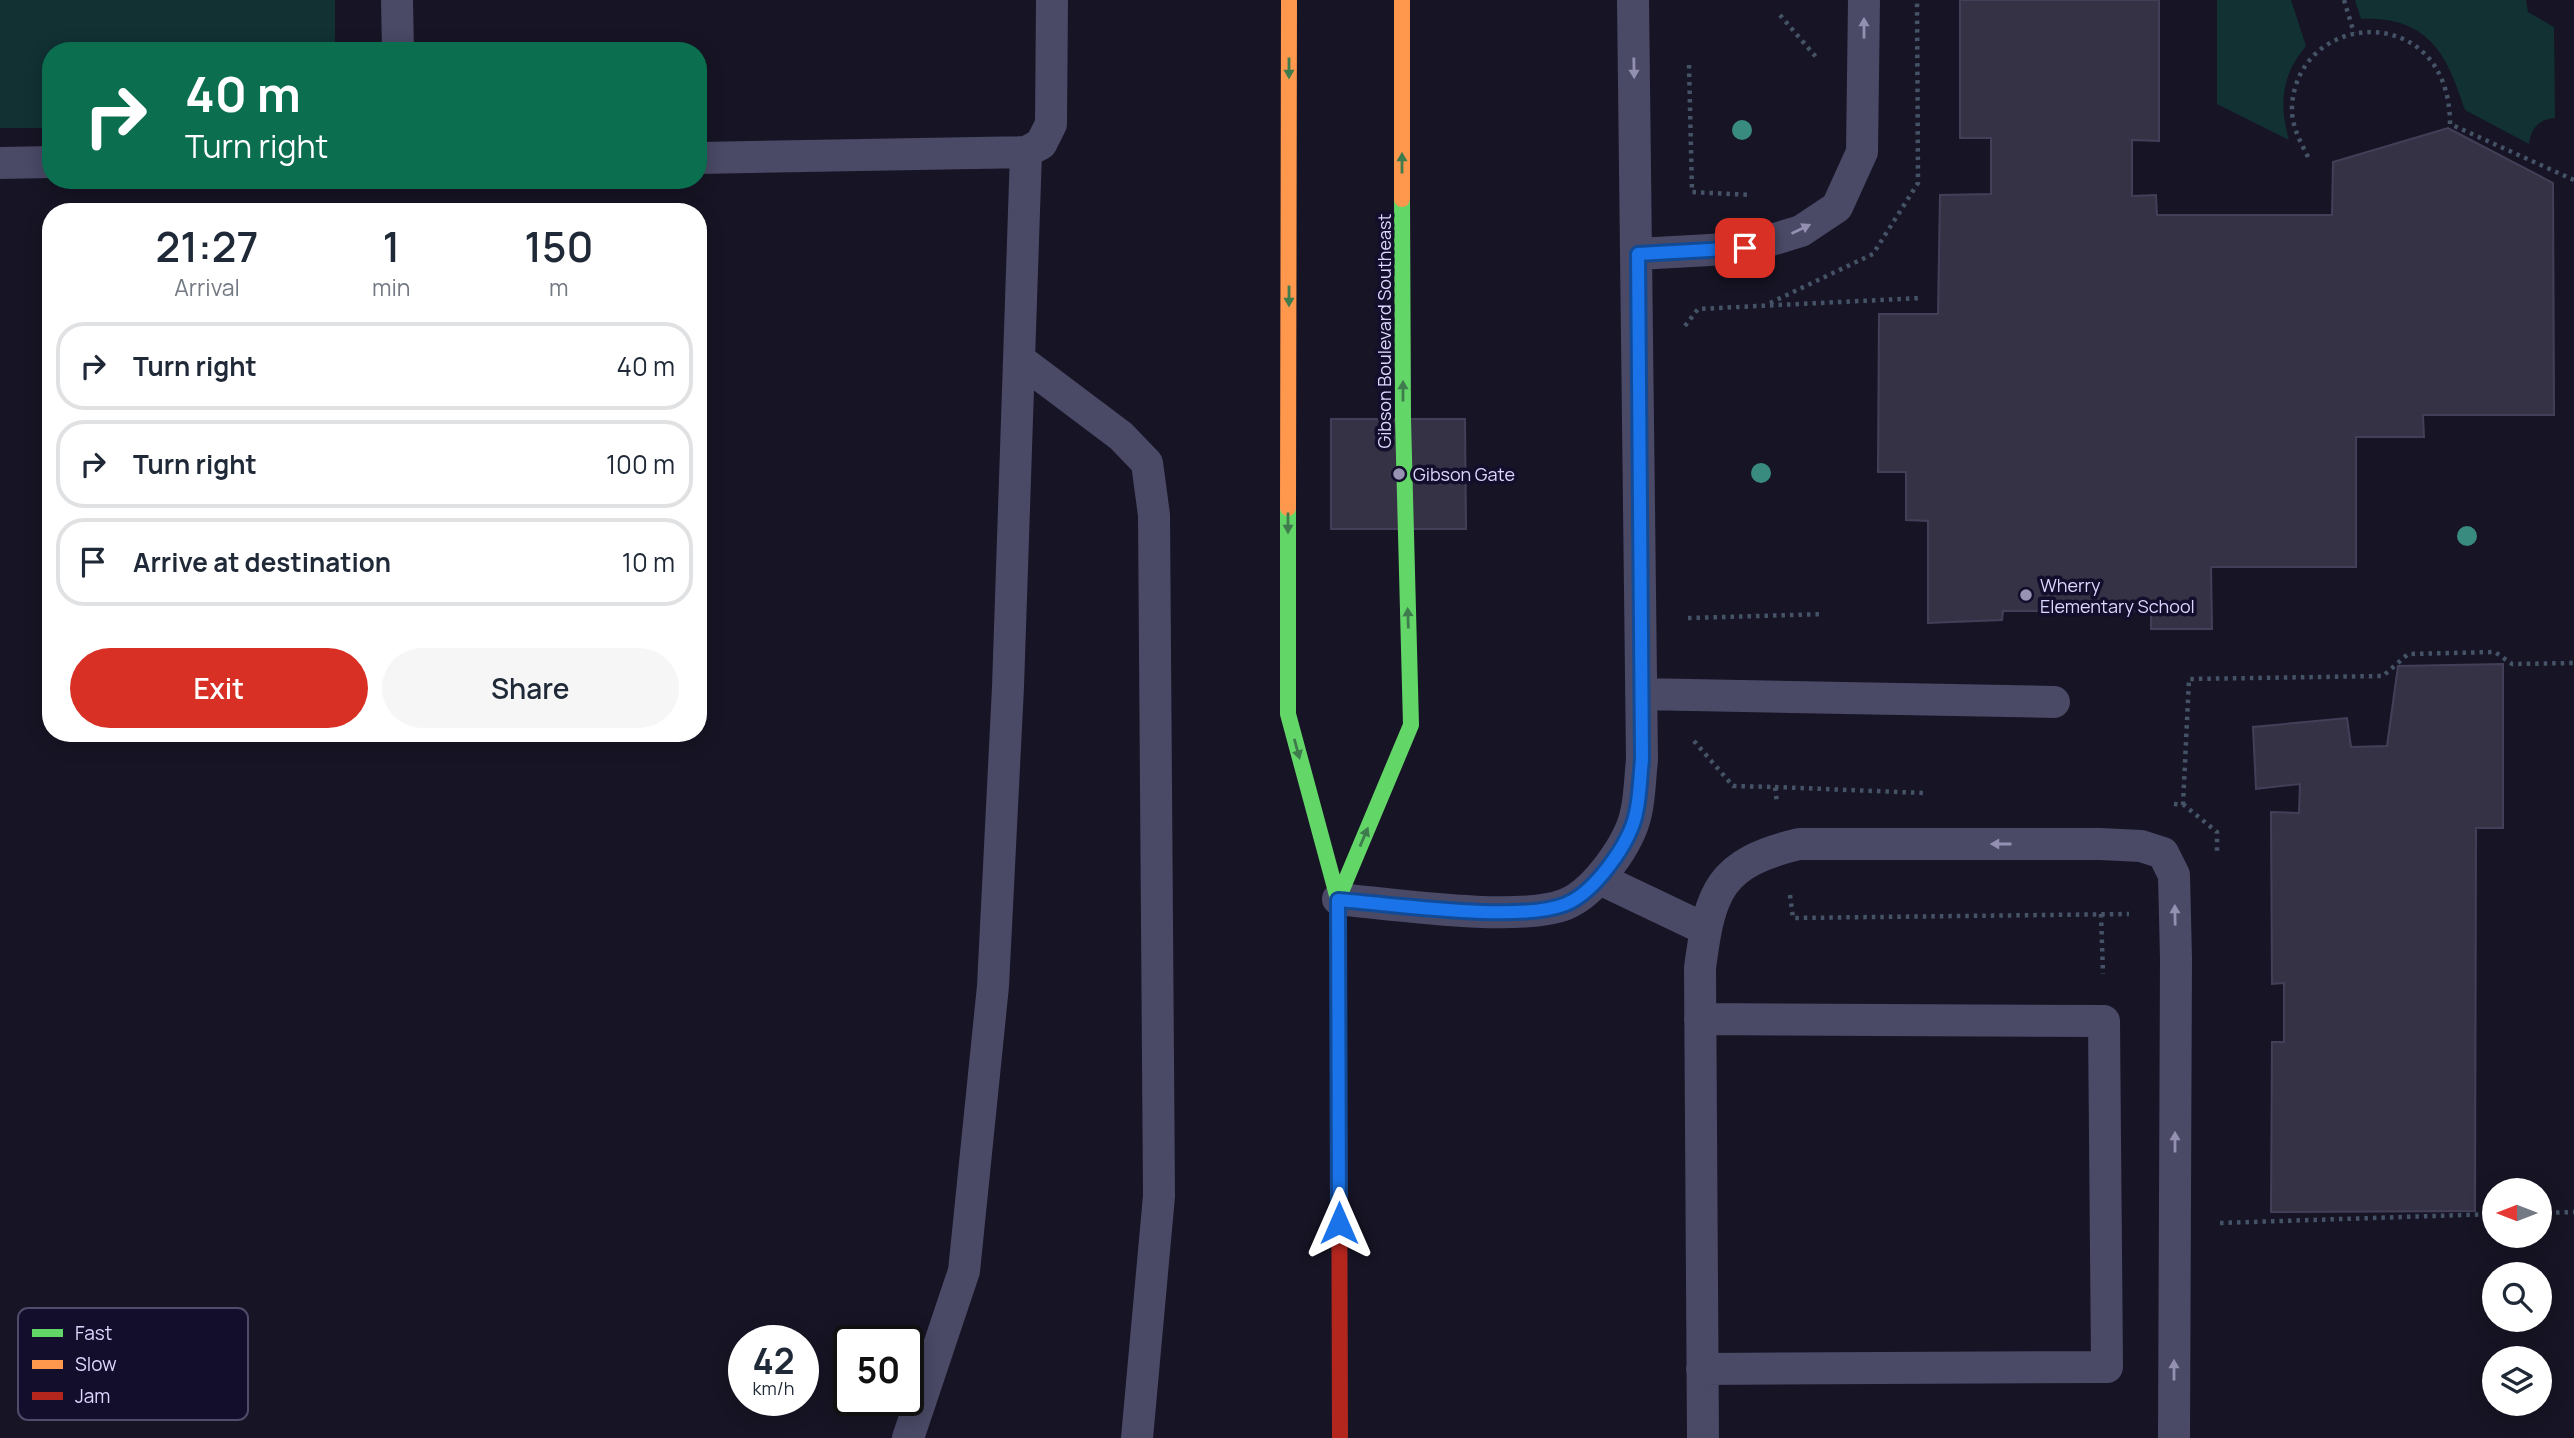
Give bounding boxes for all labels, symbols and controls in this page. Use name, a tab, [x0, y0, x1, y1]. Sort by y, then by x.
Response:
one-way arrow	[1858, 17, 1870, 39]
one-way arrow	[1283, 57, 1295, 79]
one-way arrow	[1629, 57, 1640, 79]
text: 40 m	[185, 60, 301, 127]
icon: right	[70, 70, 161, 161]
text: Turn right	[185, 124, 328, 168]
one-way arrow	[1396, 152, 1408, 174]
street label: Gibson Boulevard Southeast	[1372, 213, 1396, 449]
text: 21:27	[156, 217, 258, 275]
text: 1	[382, 217, 400, 275]
text: 150	[524, 217, 593, 275]
pin	[1715, 218, 1775, 278]
one-way arrow	[1791, 224, 1811, 235]
icon: arrive	[1726, 229, 1764, 267]
text: Arrival	[174, 271, 240, 303]
text: min	[372, 271, 411, 303]
text: m	[549, 271, 569, 303]
one-way arrow	[1283, 285, 1295, 307]
icon: right	[74, 347, 112, 385]
text: Turn right	[133, 348, 257, 384]
text: 40 m	[617, 348, 675, 384]
one-way arrow	[1397, 380, 1409, 402]
icon: right	[74, 445, 112, 483]
text: Turn right	[133, 446, 257, 482]
text: 100 m	[606, 446, 675, 482]
place label: Gibson Gate	[1413, 462, 1515, 486]
marker: Gibson Gate	[1391, 466, 1407, 482]
one-way arrow	[1282, 512, 1294, 534]
icon: arrive	[74, 543, 112, 581]
text: Arrive at destination	[133, 544, 391, 580]
text: 10 m	[622, 544, 675, 580]
place label: Wherry Elementary School	[2040, 573, 2195, 618]
marker: Wherry Elementary School	[2018, 587, 2034, 603]
one-way arrow	[1402, 607, 1413, 629]
button: Exit	[70, 648, 368, 728]
button: Share	[382, 648, 679, 728]
one-way arrow	[1292, 739, 1303, 761]
one-way arrow	[1359, 826, 1370, 847]
one-way arrow	[1990, 838, 2012, 850]
one-way arrow	[2169, 904, 2181, 926]
one-way arrow	[2169, 1131, 2181, 1153]
north arrow	[2482, 1178, 2552, 1248]
map controls	[2482, 1178, 2552, 1416]
position arrow	[1302, 1186, 1376, 1260]
button: search	[2482, 1262, 2552, 1332]
legend	[18, 1308, 248, 1420]
text: Fast	[75, 1320, 112, 1346]
speed limit sign: 50	[833, 1325, 924, 1416]
text: 42	[752, 1337, 795, 1385]
button: layers	[2482, 1346, 2552, 1416]
text: Slow	[75, 1351, 117, 1377]
one-way arrow	[2168, 1359, 2180, 1381]
text: km/h	[753, 1376, 794, 1400]
text: Jam	[75, 1383, 110, 1409]

